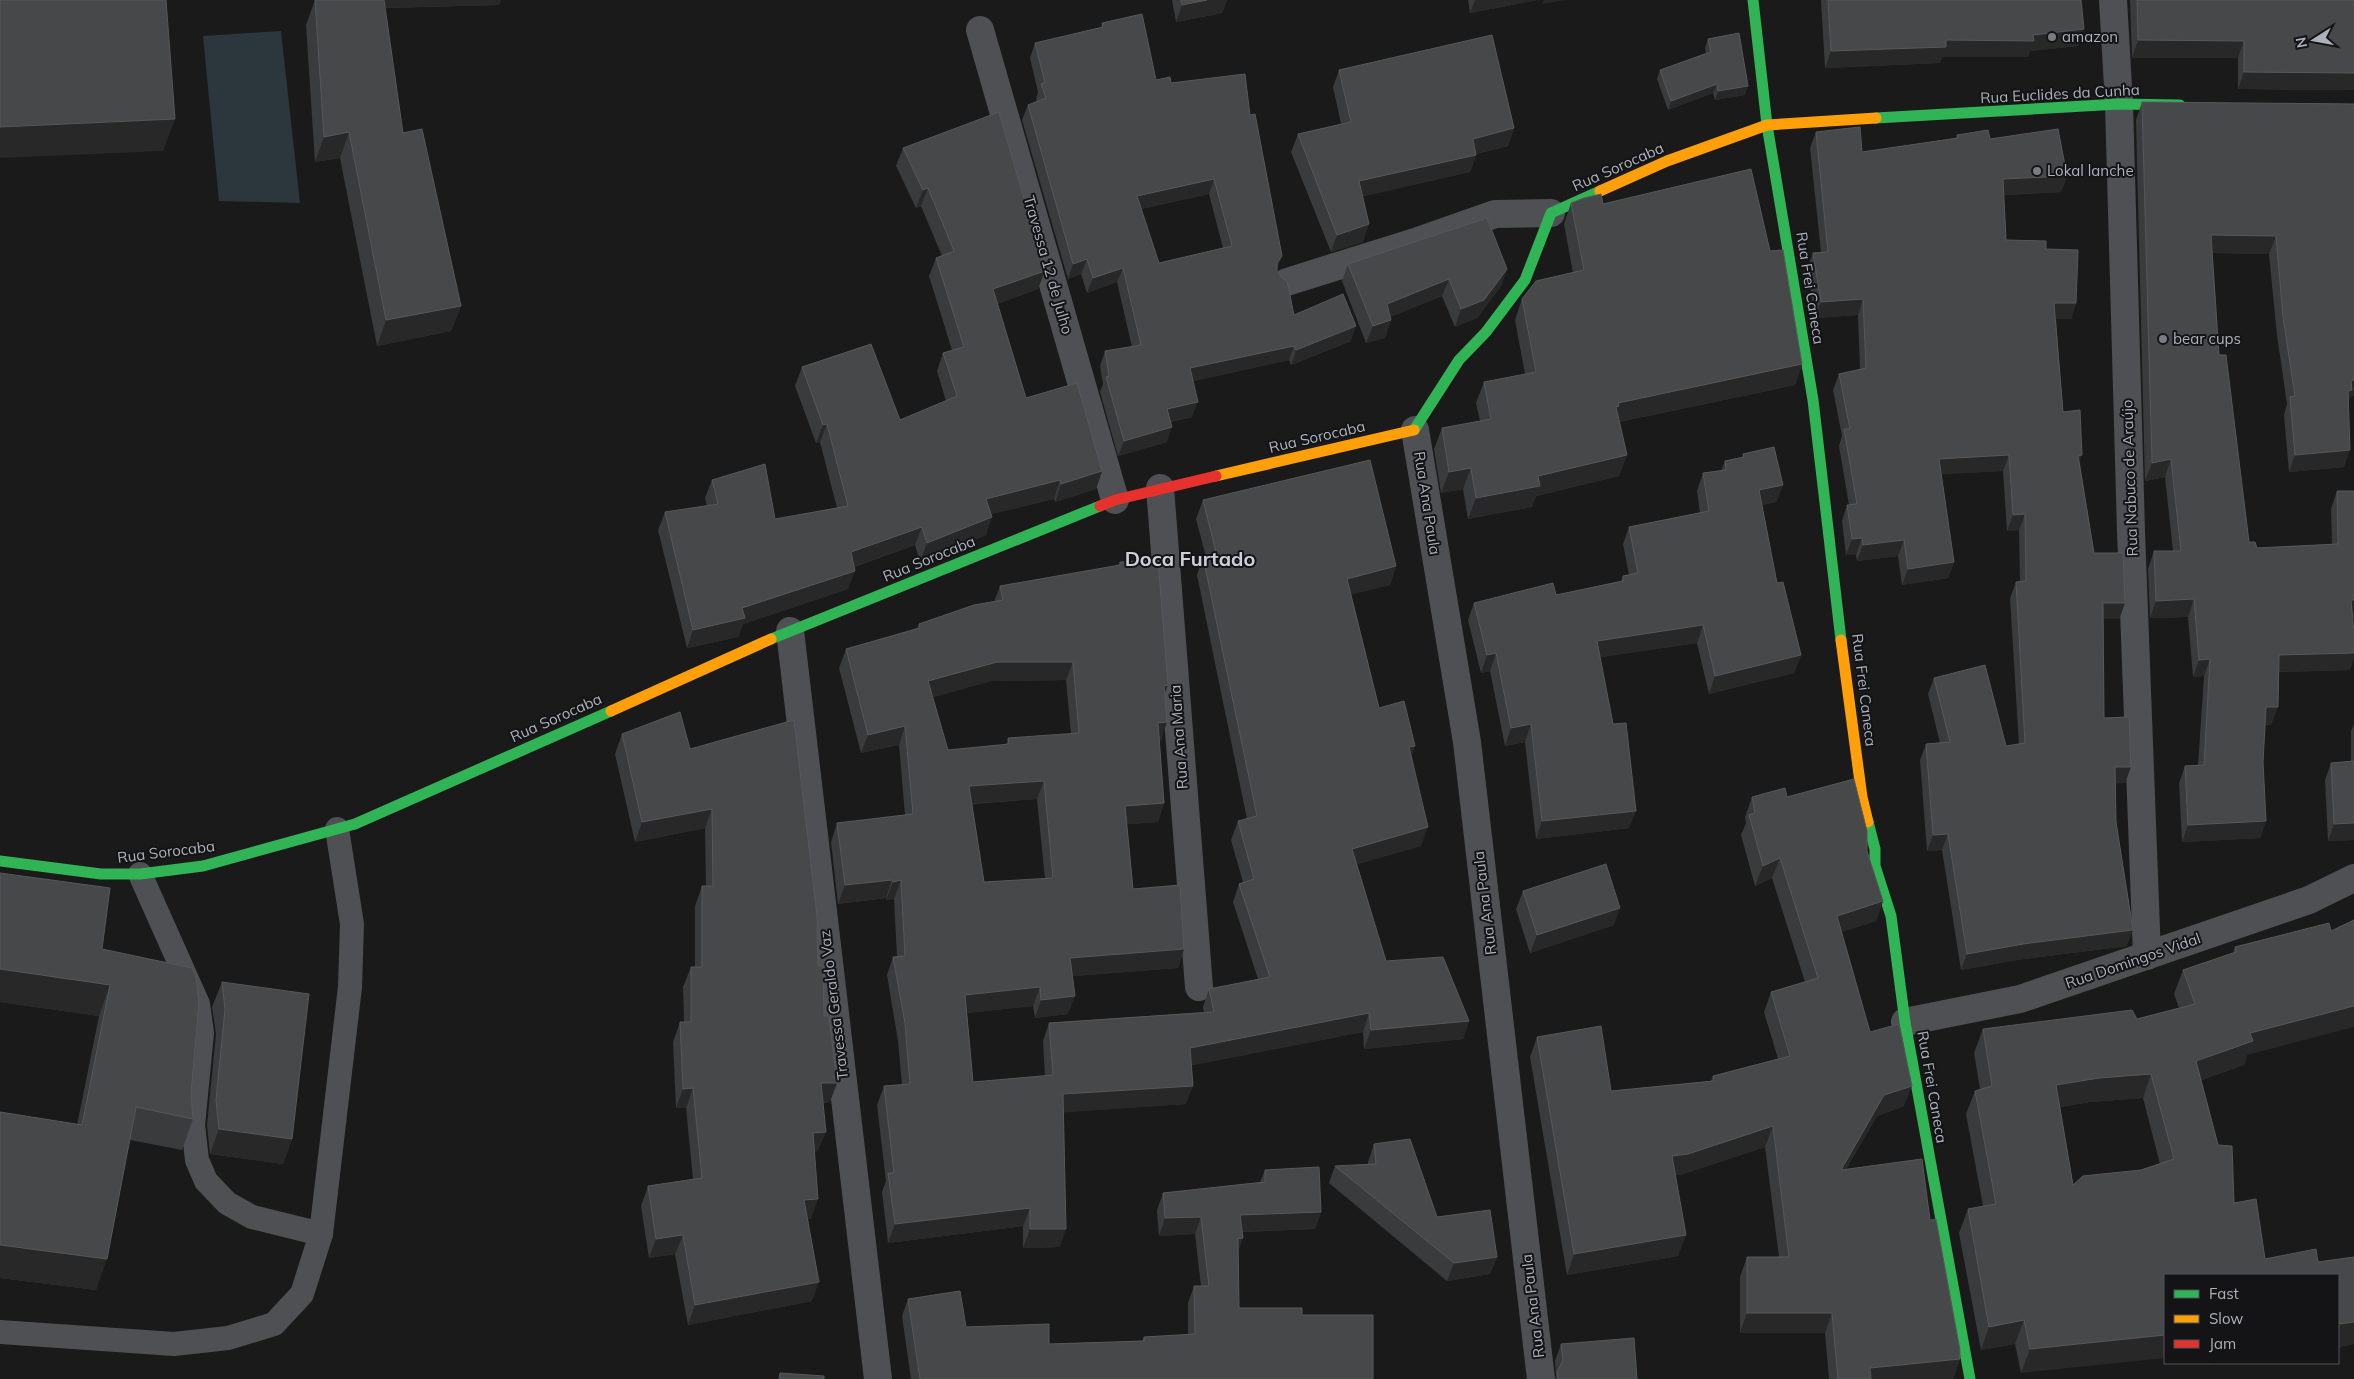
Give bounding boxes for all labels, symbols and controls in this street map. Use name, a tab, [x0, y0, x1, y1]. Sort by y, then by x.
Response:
north arrow	[2289, 15, 2339, 65]
place label: amazon	[2062, 27, 2118, 46]
marker: amazon	[2046, 31, 2058, 43]
text: N	[2291, 36, 2311, 49]
street label: Rua Euclides da Cunha	[1980, 80, 2140, 107]
street label: Rua Sorocaba	[1569, 138, 1666, 195]
place label: Lokal lanche	[2047, 161, 2134, 180]
marker: Lokal lanche	[2031, 165, 2043, 177]
street label: Travessa 12 de Julho	[1020, 193, 1077, 336]
street label: Rua Frei Caneca	[1792, 230, 1829, 345]
place label: bear cups	[2173, 329, 2241, 348]
marker: bear cups	[2157, 333, 2169, 345]
street label: Rua Nabuco de Araújo	[2117, 399, 2142, 557]
street label: Rua Sorocaba	[1267, 416, 1367, 457]
street label: Rua Ana Paula	[1410, 450, 1445, 556]
street label: Rua Sorocaba	[880, 531, 978, 586]
district label: Doca Furtado	[1125, 546, 1256, 571]
street label: Rua Frei Caneca	[1848, 632, 1881, 747]
street label: Rua Ana Maria	[1165, 684, 1192, 790]
street label: Rua Sorocaba	[507, 689, 604, 746]
street label: Rua Sorocaba	[116, 836, 216, 867]
street label: Rua Ana Paula	[1469, 850, 1500, 956]
street label: Rua Domingos Vidal	[2063, 928, 2203, 993]
street label: Travessa Geraldo Vaz	[815, 929, 852, 1081]
street label: Rua Frei Caneca	[1913, 1029, 1952, 1144]
street label: Rua Ana Paula	[1517, 1253, 1548, 1359]
legend	[2164, 1274, 2339, 1364]
text: Fast	[2209, 1284, 2239, 1303]
text: Slow	[2209, 1309, 2243, 1328]
text: Jam	[2209, 1334, 2236, 1353]

